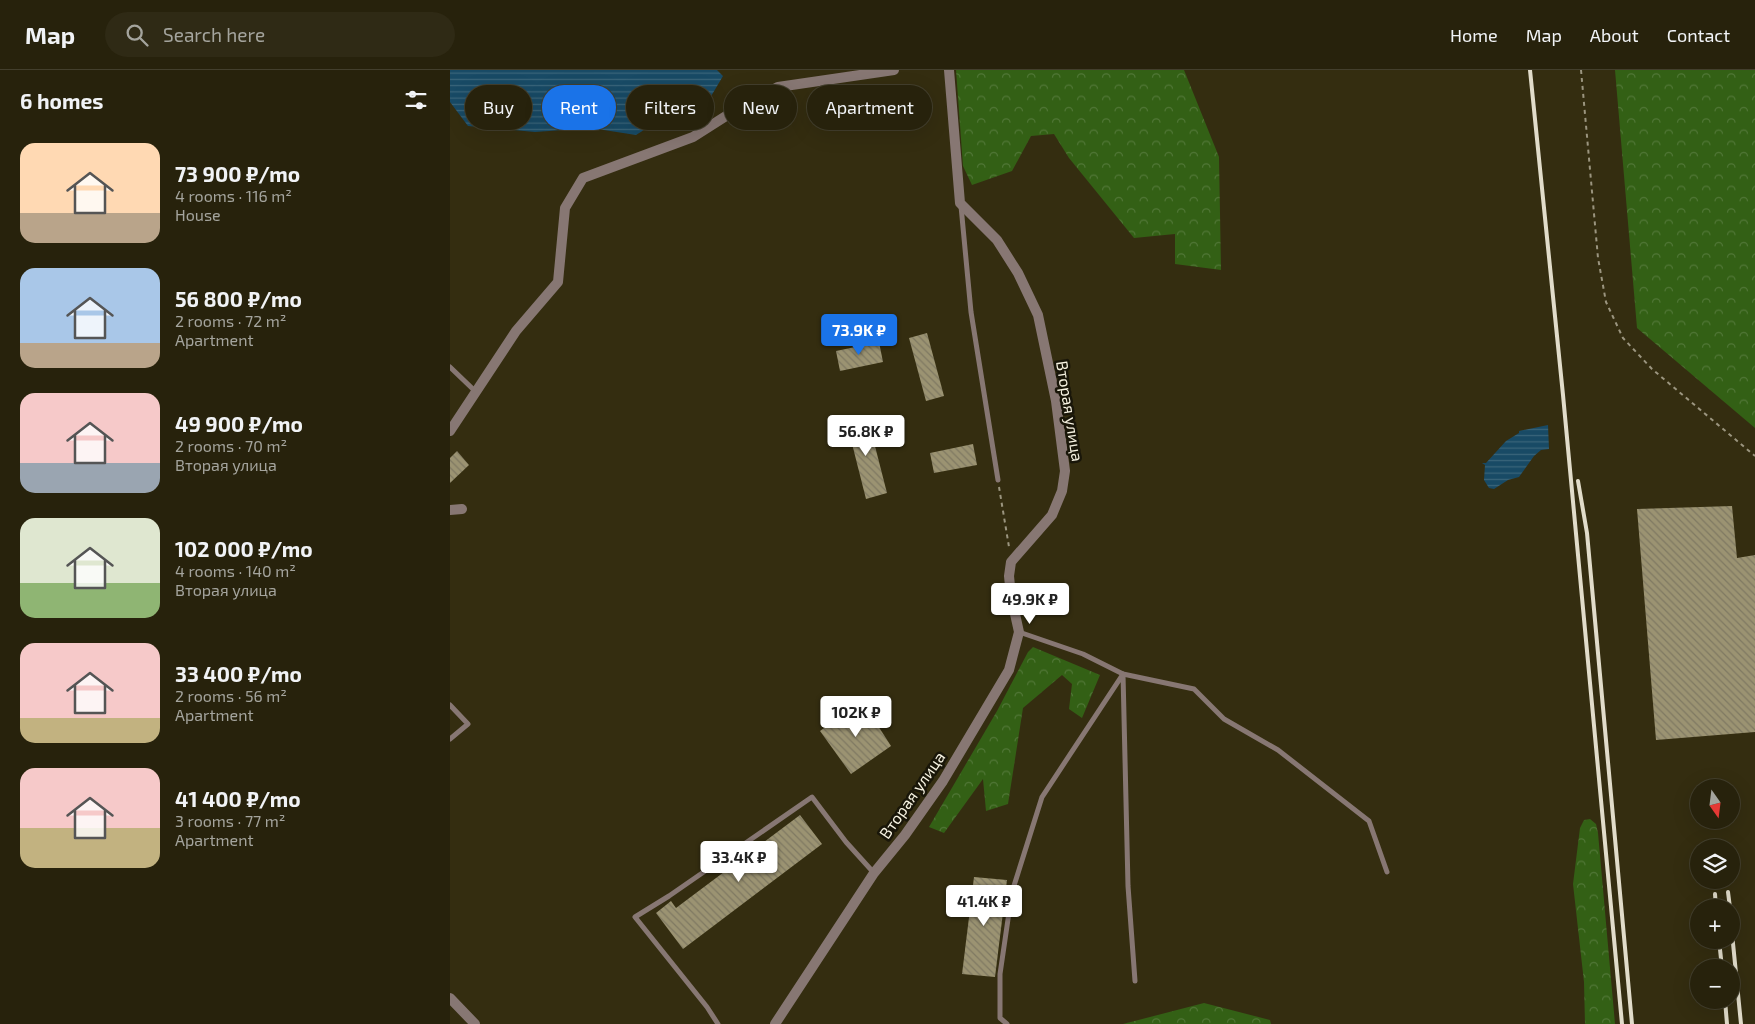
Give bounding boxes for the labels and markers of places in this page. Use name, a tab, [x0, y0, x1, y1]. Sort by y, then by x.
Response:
pin: 73.9K ₽	[813, 314, 905, 356]
pin: 56.8K ₽	[820, 414, 912, 457]
pin: 49.9K ₽	[984, 582, 1076, 625]
pin: 102K ₽	[815, 696, 897, 738]
pin: 33.4K ₽	[693, 840, 785, 883]
pin: 41.4K ₽	[938, 884, 1030, 927]

